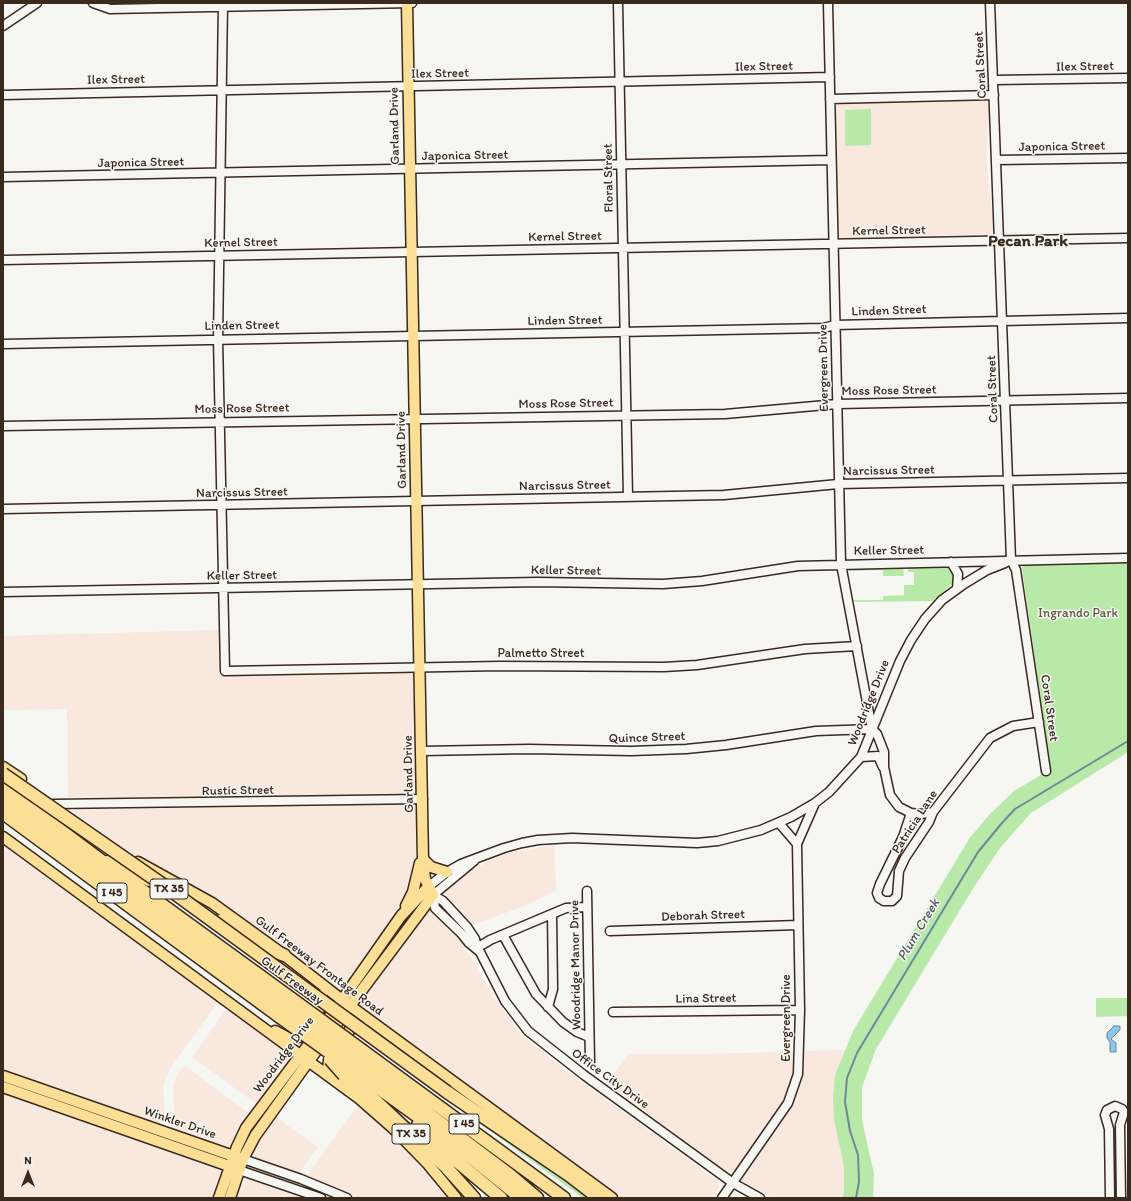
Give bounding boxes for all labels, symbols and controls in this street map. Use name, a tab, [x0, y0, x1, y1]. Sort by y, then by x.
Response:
street label: Coral Street	[971, 31, 991, 99]
street label: Ilex Street	[735, 59, 793, 75]
street label: Ilex Street	[1056, 59, 1114, 75]
street label: Ilex Street	[411, 66, 469, 82]
street label: Ilex Street	[87, 72, 145, 88]
street label: Garland Drive	[387, 87, 403, 165]
street label: Japonica Street	[1019, 138, 1105, 156]
street label: Floral Street	[601, 143, 617, 213]
street label: Japonica Street	[422, 147, 508, 165]
street label: Japonica Street	[98, 154, 184, 172]
street label: Kernel Street	[852, 223, 926, 239]
street label: Kernel Street	[528, 229, 602, 245]
district label: Pecan Park	[988, 232, 1068, 252]
street label: Kernel Street	[204, 235, 278, 251]
street label: Linden Street	[851, 302, 927, 320]
street label: Linden Street	[527, 313, 603, 329]
street label: Linden Street	[204, 318, 280, 334]
street label: Evergreen Drive	[815, 324, 833, 412]
street label: Coral Street	[984, 355, 1002, 423]
street label: Moss Rose Street	[841, 382, 937, 400]
street label: Moss Rose Street	[518, 395, 614, 413]
street label: Moss Rose Street	[194, 400, 290, 418]
street label: Garland Drive	[394, 411, 410, 489]
street label: Narcissus Street	[843, 462, 935, 480]
street label: Narcissus Street	[519, 477, 611, 495]
street label: Narcissus Street	[196, 484, 288, 502]
street label: Keller Street	[854, 543, 924, 559]
street label: Keller Street	[531, 563, 601, 579]
street label: Keller Street	[207, 568, 277, 584]
park label: Ingrando Park	[1038, 606, 1118, 622]
street label: Palmetto Street	[497, 646, 585, 662]
street label: Woodridge Drive	[845, 658, 893, 748]
street label: Coral Street	[1037, 673, 1061, 743]
street label: Quince Street	[608, 729, 686, 747]
street label: Garland Drive	[401, 735, 417, 813]
street label: Rustic Street	[202, 783, 274, 799]
street label: Patricia Lane	[889, 787, 941, 857]
road number: TX 35	[150, 879, 188, 899]
road number: I 45	[97, 883, 127, 903]
water label: Plum Creek	[894, 896, 944, 964]
street label: Woodridge Manor Drive	[567, 900, 585, 1030]
street label: Deborah Street	[661, 907, 745, 925]
street label: Gulf Freeway Frontage Road	[252, 913, 386, 1019]
street label: Gulf Freeway	[258, 953, 326, 1009]
street label: Evergreen Drive	[779, 974, 795, 1062]
street label: Lina Street	[675, 991, 737, 1007]
street label: Woodridge Drive	[250, 1014, 318, 1096]
street label: Office City Drive	[568, 1046, 652, 1112]
street label: Winkler Drive	[142, 1103, 218, 1143]
road number: I 45	[449, 1114, 479, 1134]
road number: TX 35	[392, 1124, 430, 1144]
north arrow	[8, 1153, 48, 1193]
text: N	[24, 1154, 32, 1167]

